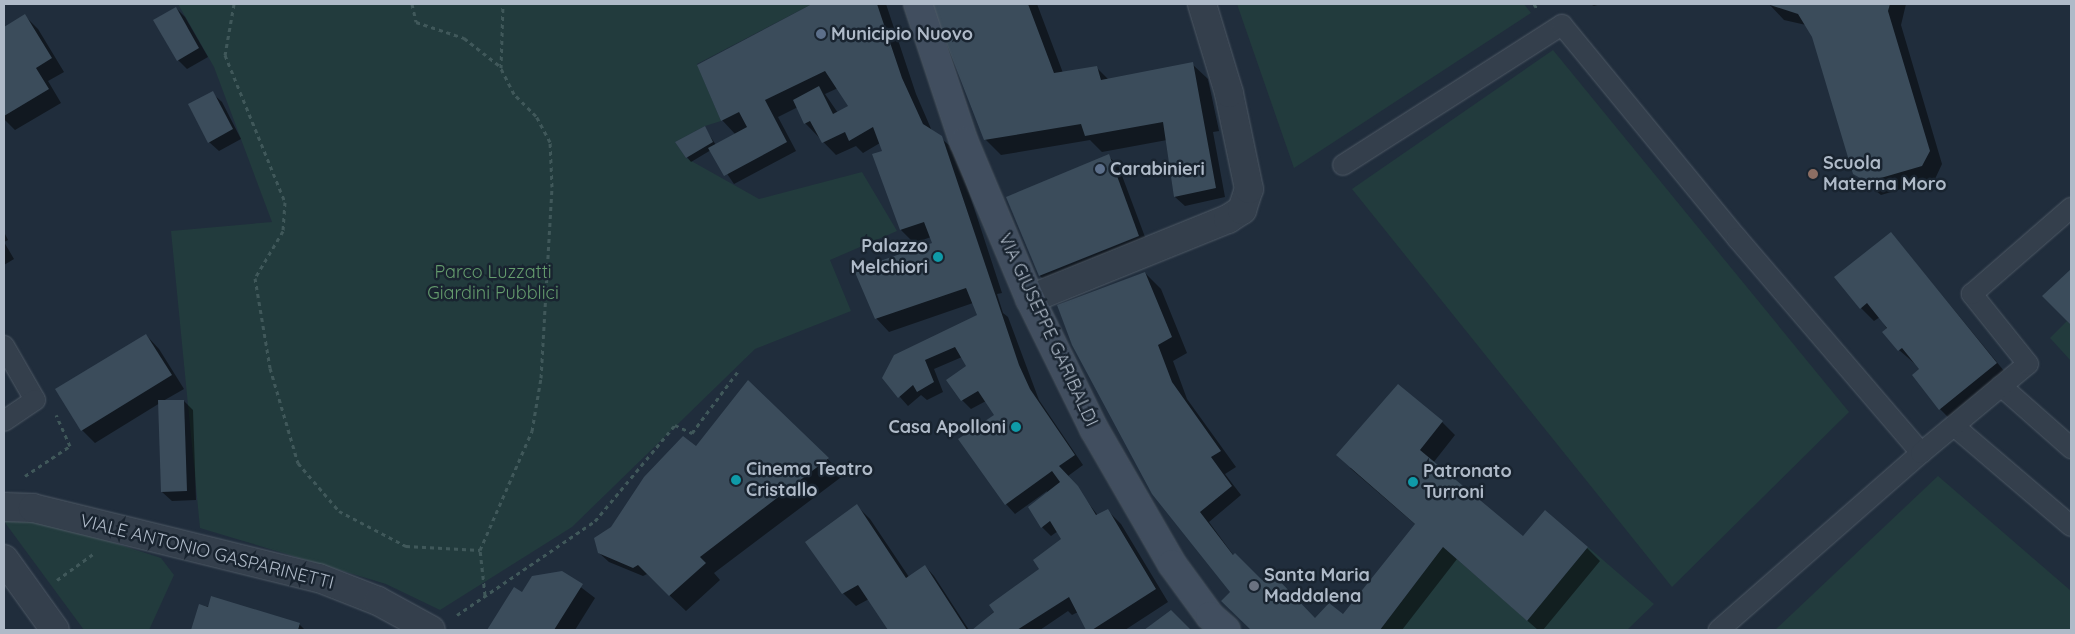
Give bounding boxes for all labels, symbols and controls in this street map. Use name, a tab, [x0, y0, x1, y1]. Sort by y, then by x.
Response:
place label: Municipio Nuovo	[831, 23, 973, 45]
marker: Municipio Nuovo	[815, 28, 827, 40]
place label: Scuola Materna Moro	[1823, 153, 1946, 195]
place label: Carabinieri	[1110, 158, 1205, 180]
marker: Carabinieri	[1094, 163, 1106, 175]
marker: Scuola Materna Moro	[1807, 168, 1819, 180]
street label: VIA GIUSEPPE GARIBALDI	[994, 230, 1102, 430]
place label: Palazzo Melchiori	[851, 236, 928, 278]
marker: Palazzo Melchiori	[932, 251, 944, 263]
park label: Parco Luzzatti Giardini Pubblici	[427, 262, 559, 304]
place label: Casa Apolloni	[888, 416, 1006, 438]
marker: Casa Apolloni	[1010, 421, 1022, 433]
place label: Cinema Teatro Cristallo	[746, 459, 873, 502]
place label: Patronato Turroni	[1423, 461, 1512, 504]
marker: Cinema Teatro Cristallo	[730, 474, 742, 486]
marker: Patronato Turroni	[1407, 476, 1419, 488]
street label: VIALE ANTONIO GASPARINETTI	[78, 510, 336, 594]
place label: Santa Maria Maddalena	[1264, 565, 1370, 608]
marker: Santa Maria Maddalena	[1248, 580, 1260, 592]

